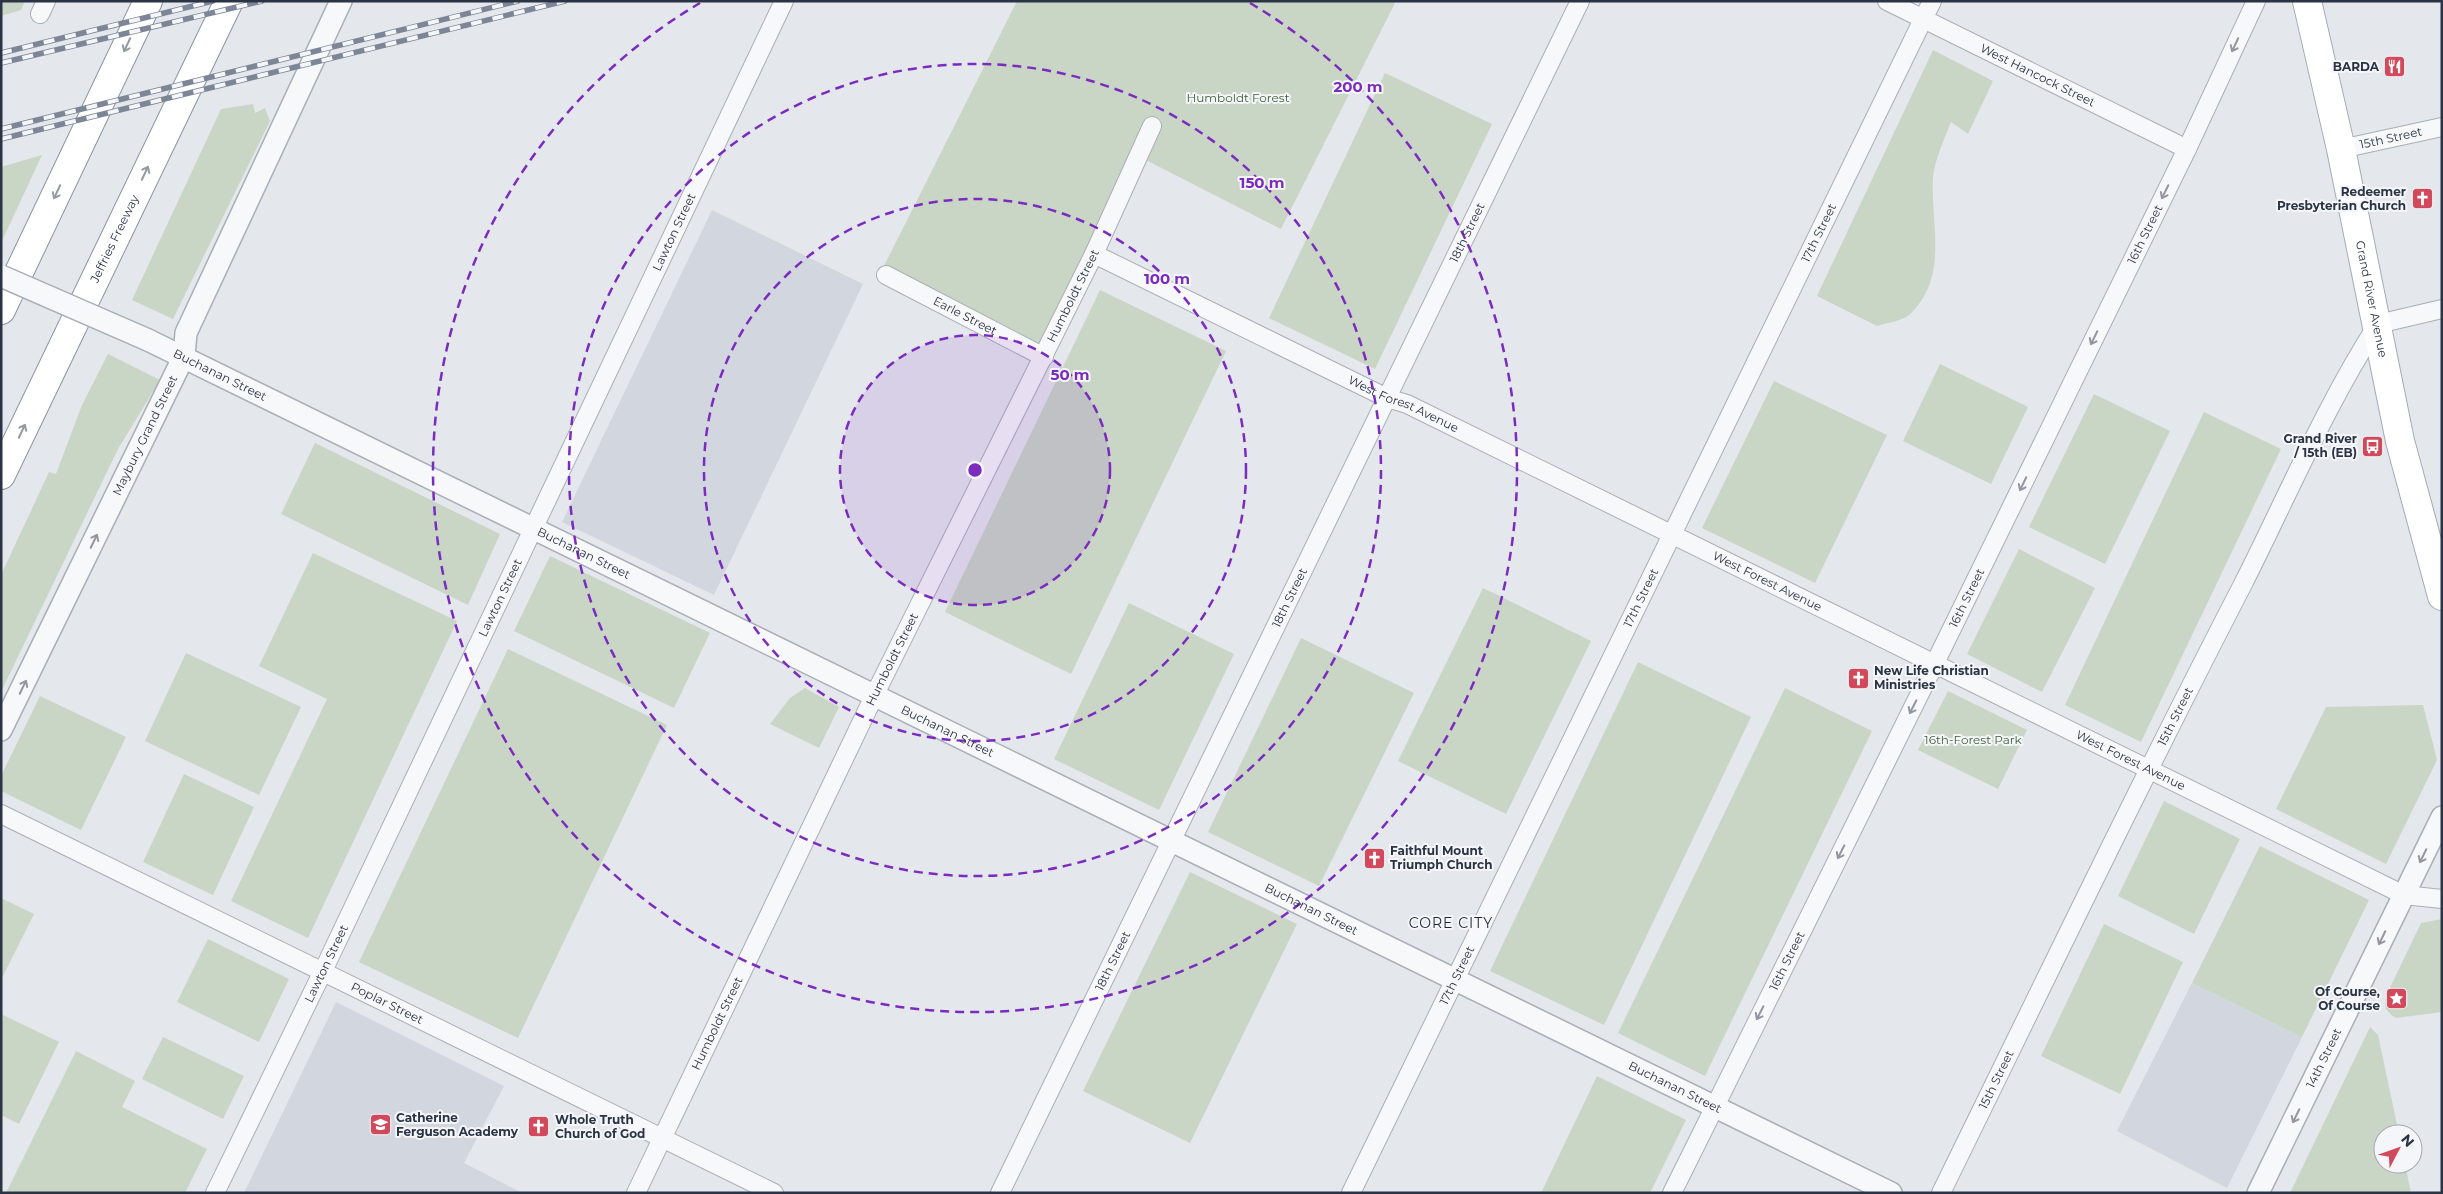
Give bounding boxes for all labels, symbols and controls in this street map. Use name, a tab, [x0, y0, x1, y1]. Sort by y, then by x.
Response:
one-way arrow	[122, 37, 131, 52]
one-way arrow	[2229, 37, 2239, 52]
street label: West Hancock Street	[1978, 40, 2098, 110]
restaurant icon: BARDA	[2383, 55, 2407, 79]
place label: BARDA	[2333, 59, 2380, 74]
text: 200 m	[1333, 77, 1383, 96]
park label: Humboldt Forest	[1186, 90, 1290, 105]
street label: 15th Street	[2358, 124, 2424, 152]
one-way arrow	[140, 166, 150, 181]
text: 150 m	[1240, 173, 1284, 192]
one-way arrow	[52, 184, 62, 199]
one-way arrow	[2160, 184, 2170, 199]
place label: Redeemer Presbyterian Church	[2277, 184, 2406, 213]
church icon: Redeemer Presbyterian Church	[2410, 187, 2434, 211]
street label: Lawton Street	[649, 190, 699, 273]
street label: Jeffries Freeway	[86, 192, 142, 286]
street label: 18th Street	[1446, 200, 1488, 265]
street label: 17th Street	[1798, 201, 1839, 265]
street label: 16th Street	[2124, 202, 2166, 266]
street label: Grand River Avenue	[2353, 239, 2391, 359]
street label: Humboldt Street	[1043, 247, 1102, 345]
text: 100 m	[1144, 269, 1190, 288]
street label: Earle Street	[931, 293, 1000, 338]
one-way arrow	[2089, 330, 2098, 345]
street label: Buchanan Street	[171, 346, 269, 404]
text: 50 m	[1050, 365, 1090, 384]
street label: West Forest Avenue	[1346, 372, 1461, 435]
street label: Maybury Grand Street	[109, 373, 180, 498]
one-way arrow	[18, 424, 27, 439]
place label: Grand River / 15th (EB)	[2283, 431, 2357, 460]
bus stop icon: Grand River / 15th (EB)	[2361, 434, 2385, 458]
centre of rings	[966, 461, 984, 479]
one-way arrow	[2017, 476, 2027, 491]
street label: Buchanan Street	[535, 524, 633, 582]
one-way arrow	[89, 533, 99, 548]
street label: West Forest Avenue	[1710, 548, 1825, 614]
street label: Lawton Street	[475, 556, 525, 639]
street label: 18th Street	[1268, 565, 1310, 630]
street label: 17th Street	[1620, 566, 1661, 630]
street label: 16th Street	[1946, 566, 1987, 630]
street label: Humboldt Street	[863, 610, 921, 708]
place label: New Life Christian Ministries	[1874, 663, 1989, 692]
church icon: New Life Christian Ministries	[1846, 666, 1870, 690]
one-way arrow	[18, 679, 28, 694]
street label: 15th Street	[2154, 684, 2196, 748]
one-way arrow	[1908, 699, 1917, 714]
street label: Buchanan Street	[899, 702, 997, 760]
street label: West Forest Avenue	[2074, 727, 2188, 793]
park label: 16th-Forest Park	[1924, 732, 2022, 747]
place label: Faithful Mount Triumph Church	[1390, 843, 1492, 872]
one-way arrow	[1836, 844, 1845, 859]
church icon: Faithful Mount Triumph Church	[1362, 846, 1386, 870]
one-way arrow	[2418, 848, 2427, 863]
street label: Buchanan Street	[1262, 880, 1361, 938]
district label: CORE CITY	[1409, 914, 1493, 932]
street label: Lawton Street	[301, 922, 351, 1005]
street label: 18th Street	[1092, 928, 1133, 993]
street label: 16th Street	[1766, 929, 1808, 993]
one-way arrow	[2377, 931, 2387, 946]
street label: 17th Street	[1436, 943, 1477, 1007]
street label: Humboldt Street	[688, 974, 746, 1072]
street label: Poplar Street	[349, 979, 426, 1027]
place label: Of Course, Of Course	[2315, 984, 2380, 1013]
place icon: Of Course, Of Course	[2384, 987, 2408, 1011]
one-way arrow	[1755, 1006, 1765, 1021]
street label: 14th Street	[2303, 1026, 2345, 1090]
street label: 15th Street	[1975, 1047, 2017, 1111]
street label: Buchanan Street	[1626, 1058, 1724, 1116]
one-way arrow	[2291, 1108, 2300, 1123]
place label: Catherine Ferguson Academy	[396, 1110, 519, 1139]
place label: Whole Truth Church of God	[555, 1112, 645, 1141]
school or university icon: Catherine Ferguson Academy	[368, 1113, 392, 1137]
church icon: Whole Truth Church of God	[527, 1115, 551, 1139]
north arrow	[2373, 1124, 2423, 1174]
text: N	[2397, 1130, 2418, 1151]

